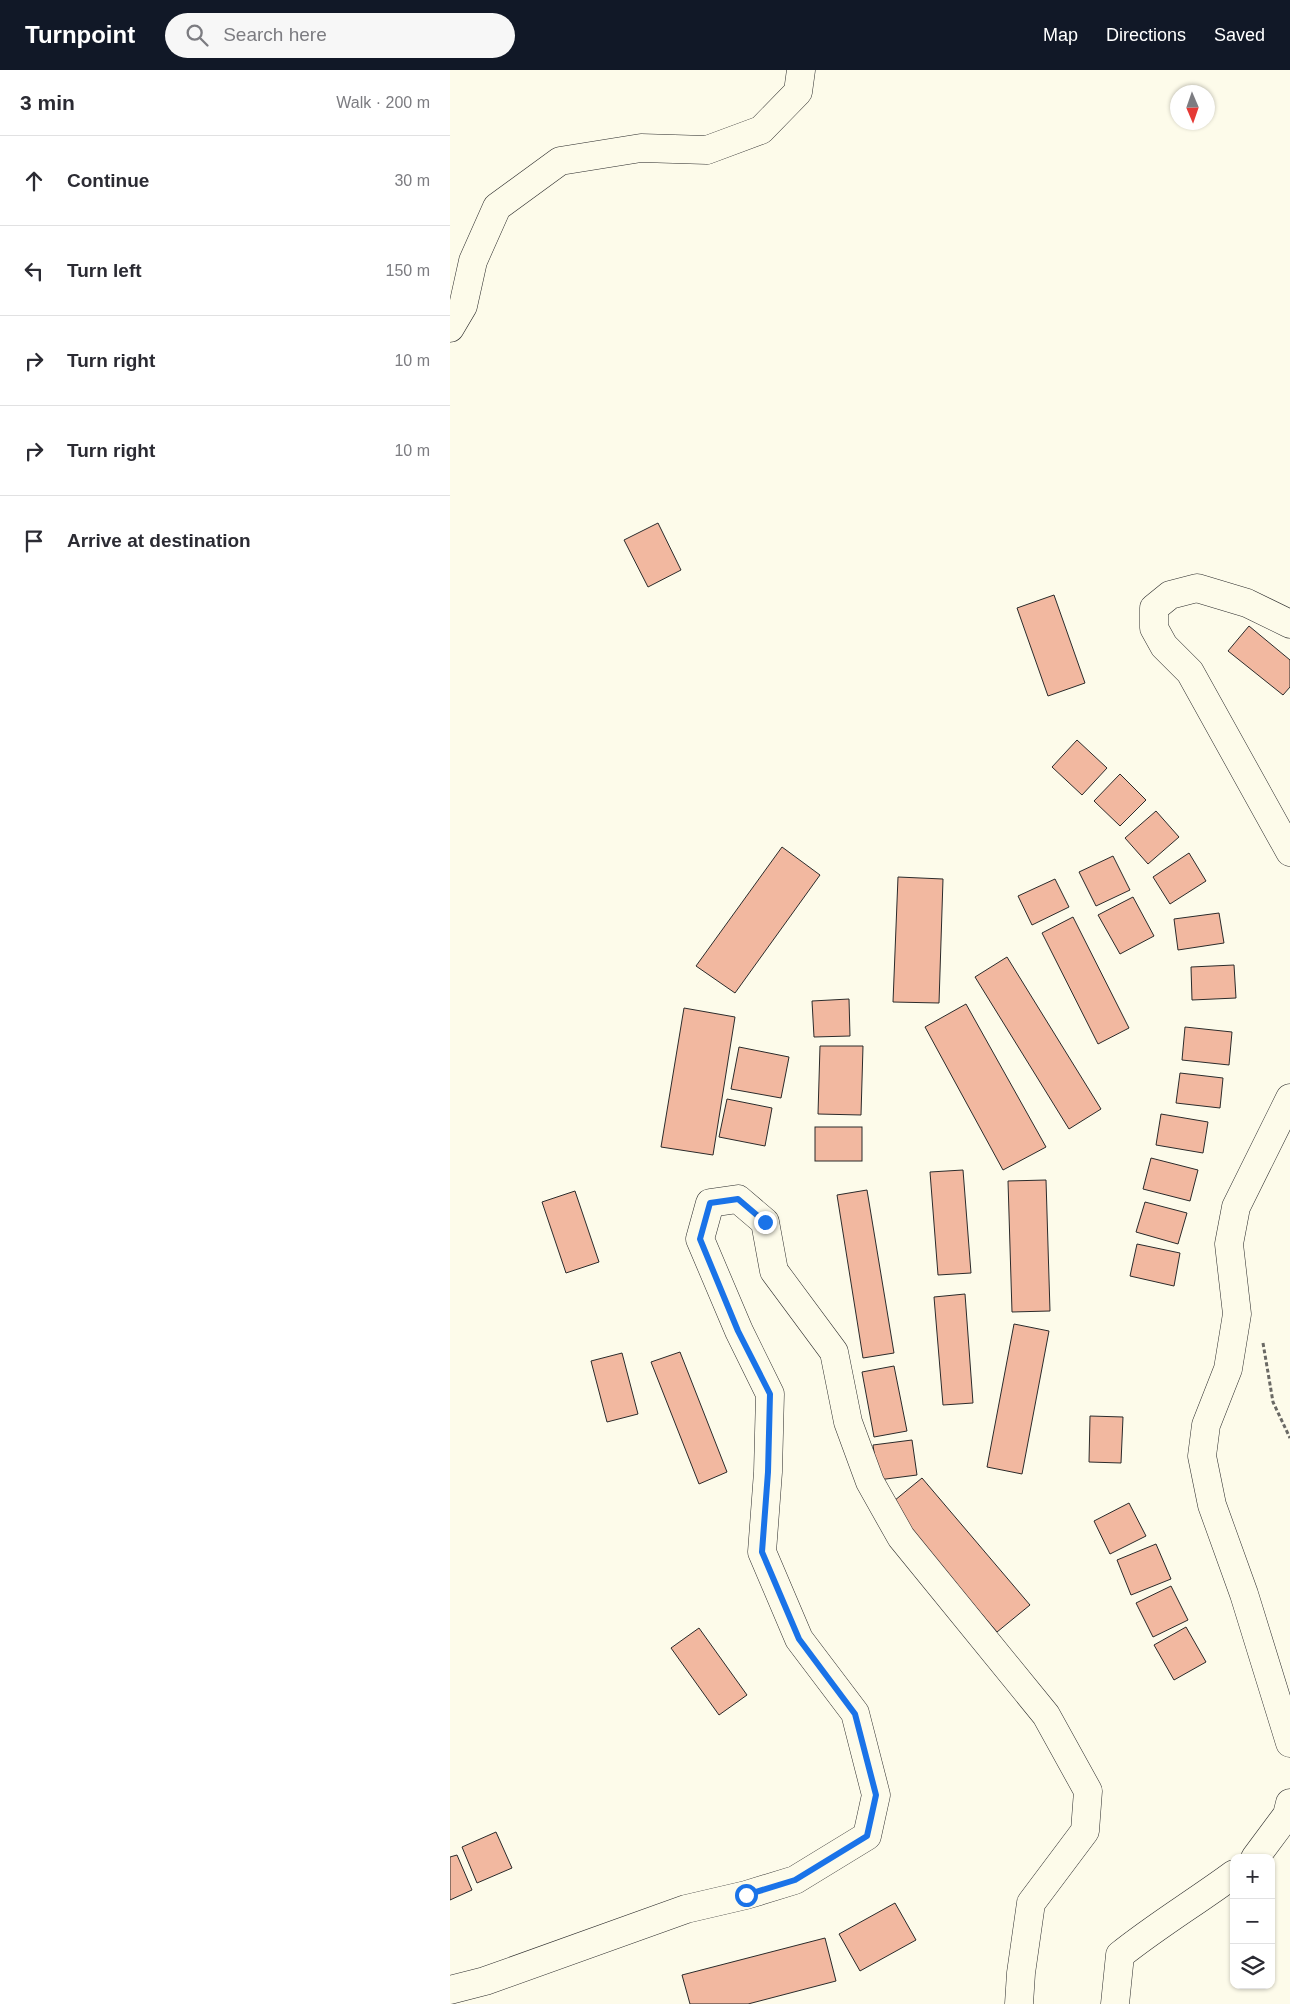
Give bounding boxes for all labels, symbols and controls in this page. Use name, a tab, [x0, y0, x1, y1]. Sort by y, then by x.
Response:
search box	[165, 13, 515, 58]
text: Turnpoint	[25, 21, 135, 48]
icon: search	[183, 21, 211, 49]
text: Search here	[223, 24, 327, 45]
text: Map	[1043, 25, 1078, 45]
text: Directions	[1106, 25, 1186, 45]
text: Saved	[1214, 25, 1265, 45]
north arrow	[1170, 85, 1215, 130]
text: 3 min	[20, 91, 75, 114]
text: Walk · 200 m	[336, 94, 430, 111]
icon: ahead	[20, 167, 48, 195]
text: Continue	[67, 170, 149, 191]
text: 30 m	[394, 172, 430, 189]
icon: left	[20, 257, 48, 285]
text: Turn left	[67, 260, 142, 281]
text: 150 m	[386, 262, 430, 279]
icon: right	[20, 347, 48, 375]
text: Turn right	[67, 350, 155, 371]
text: 10 m	[394, 352, 430, 369]
icon: right	[20, 437, 48, 465]
text: Turn right	[67, 440, 155, 461]
text: 10 m	[394, 442, 430, 459]
icon: arrive	[20, 527, 48, 555]
text: Arrive at destination	[67, 530, 251, 551]
route end	[754, 1211, 777, 1234]
map controls	[1230, 1854, 1275, 1989]
button: +	[1230, 1854, 1275, 1899]
route start	[735, 1884, 758, 1907]
button: −	[1230, 1899, 1275, 1944]
button: layers	[1230, 1944, 1275, 1989]

